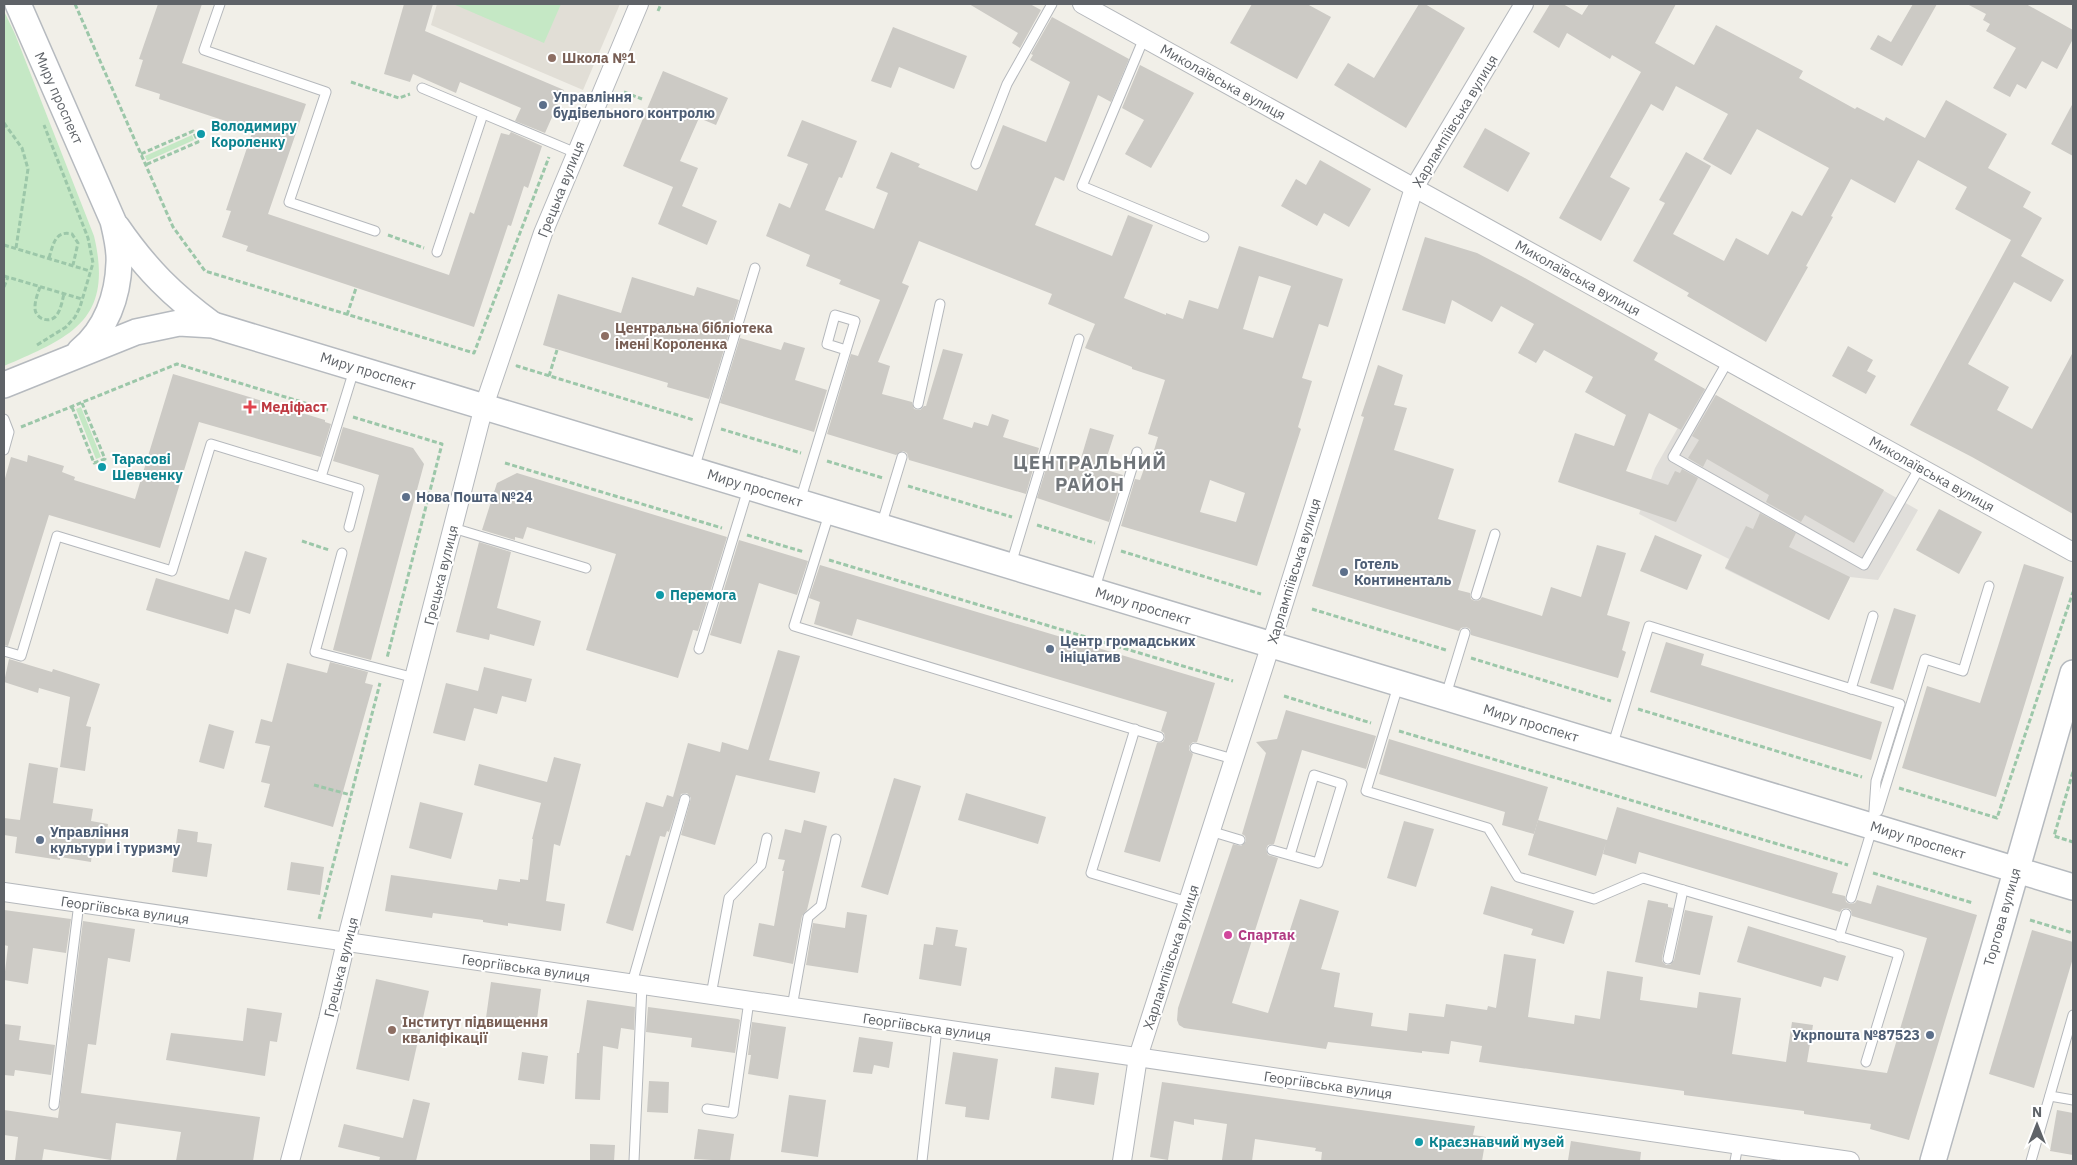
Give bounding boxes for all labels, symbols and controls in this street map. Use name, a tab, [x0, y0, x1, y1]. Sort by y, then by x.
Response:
street label: Миколаївська вулиця	[1157, 40, 1289, 124]
street label: Миру проспект	[31, 49, 88, 147]
place label: Школа №1	[562, 49, 636, 67]
street label: Харлампіївська вулиця	[1408, 51, 1502, 191]
marker: Школа №1	[546, 52, 558, 64]
place label: Управління будівельного контролю	[553, 88, 715, 122]
marker: Управління будівельного контролю	[537, 99, 549, 111]
place label: Володимиру Короленку	[211, 117, 297, 151]
marker: Володимиру Короленку	[195, 128, 207, 140]
street label: Грецька вулиця	[533, 138, 589, 240]
street label: Миколаївська вулиця	[1512, 236, 1644, 320]
place label: Центральна бібліотека імені Короленка	[615, 319, 773, 353]
marker: Центральна бібліотека імені Короленка	[599, 330, 611, 342]
street label: Миру проспект	[318, 348, 418, 394]
place label: Медіфаст	[261, 398, 327, 416]
marker: Медіфаст	[243, 400, 257, 414]
street label: Миколаївська вулиця	[1866, 432, 1998, 516]
place label: Тарасові Шевченку	[112, 450, 183, 484]
district label: ЦЕНТРАЛЬНИЙ РАЙОН	[1013, 450, 1167, 496]
marker: Тарасові Шевченку	[96, 461, 108, 473]
street label: Миру проспект	[705, 465, 805, 511]
place label: Нова Пошта №24	[416, 488, 533, 506]
marker: Нова Пошта №24	[400, 491, 412, 503]
street label: Харлампіївська вулиця	[1263, 496, 1325, 646]
street label: Грецька вулиця	[420, 523, 462, 627]
place label: Готель Континенталь	[1354, 555, 1452, 589]
marker: Готель Континенталь	[1338, 566, 1350, 578]
street label: Миру проспект	[1093, 583, 1193, 629]
place label: Перемога	[670, 586, 736, 604]
marker: Перемога	[654, 589, 666, 601]
place label: Центр громадських ініціатив	[1060, 632, 1196, 666]
marker: Центр громадських ініціатив	[1044, 643, 1056, 655]
street label: Миру проспект	[1481, 700, 1581, 746]
street label: Миру проспект	[1868, 817, 1968, 863]
place label: Управління культури і туризму	[50, 823, 181, 857]
marker: Управління культури і туризму	[34, 834, 46, 846]
street label: Торгова вулиця	[1979, 866, 2025, 968]
street label: Харлампіївська вулиця	[1139, 882, 1203, 1032]
street label: Георгіївська вулиця	[60, 892, 190, 928]
street label: Грецька вулиця	[320, 915, 362, 1019]
place label: Спартак	[1238, 926, 1295, 944]
marker: Спартак	[1222, 929, 1234, 941]
street label: Георгіївська вулиця	[461, 950, 591, 986]
street label: Георгіївська вулиця	[862, 1009, 992, 1045]
place label: Інститут підвищення кваліфікації	[402, 1013, 548, 1047]
marker: Інститут підвищення кваліфікації	[386, 1024, 398, 1036]
place label: Укрпошта №87523	[1792, 1026, 1920, 1044]
marker: Укрпошта №87523	[1924, 1029, 1936, 1041]
street label: Георгіївська вулиця	[1263, 1067, 1393, 1103]
north arrow	[2012, 1100, 2062, 1150]
text: N	[2032, 1103, 2042, 1121]
place label: Краєзнавчий музей	[1429, 1133, 1564, 1151]
marker: Краєзнавчий музей	[1413, 1136, 1425, 1148]

